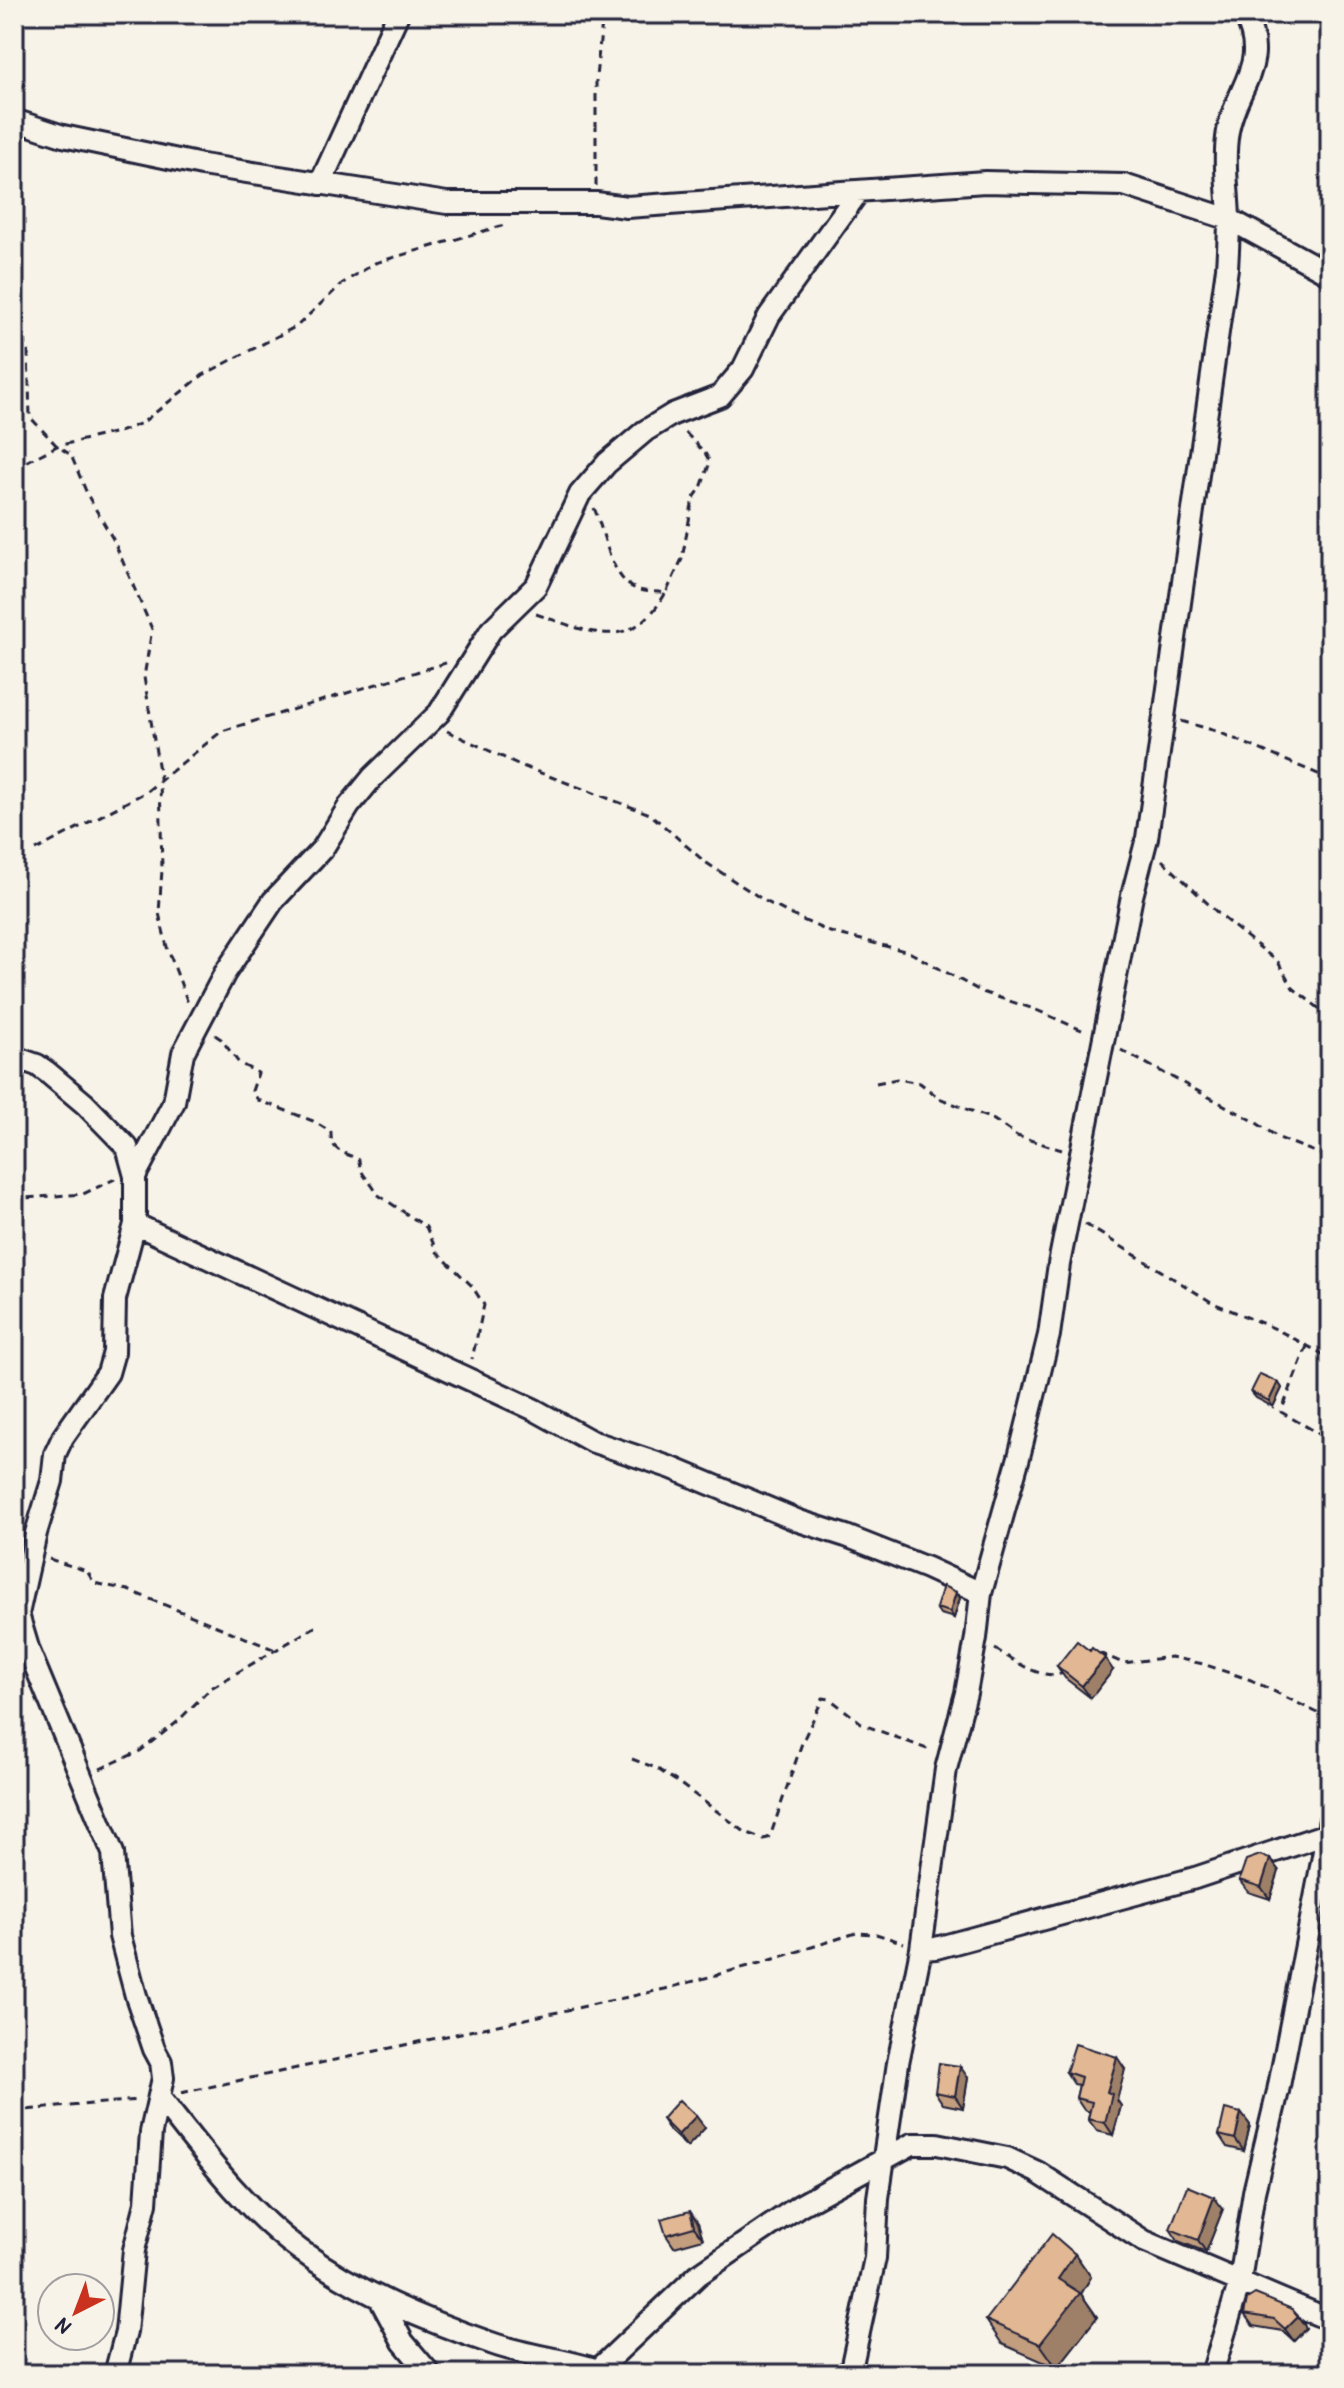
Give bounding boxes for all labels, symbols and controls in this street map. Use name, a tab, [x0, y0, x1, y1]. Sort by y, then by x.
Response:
north arrow	[36, 2272, 116, 2352]
text: N	[48, 2312, 77, 2342]

